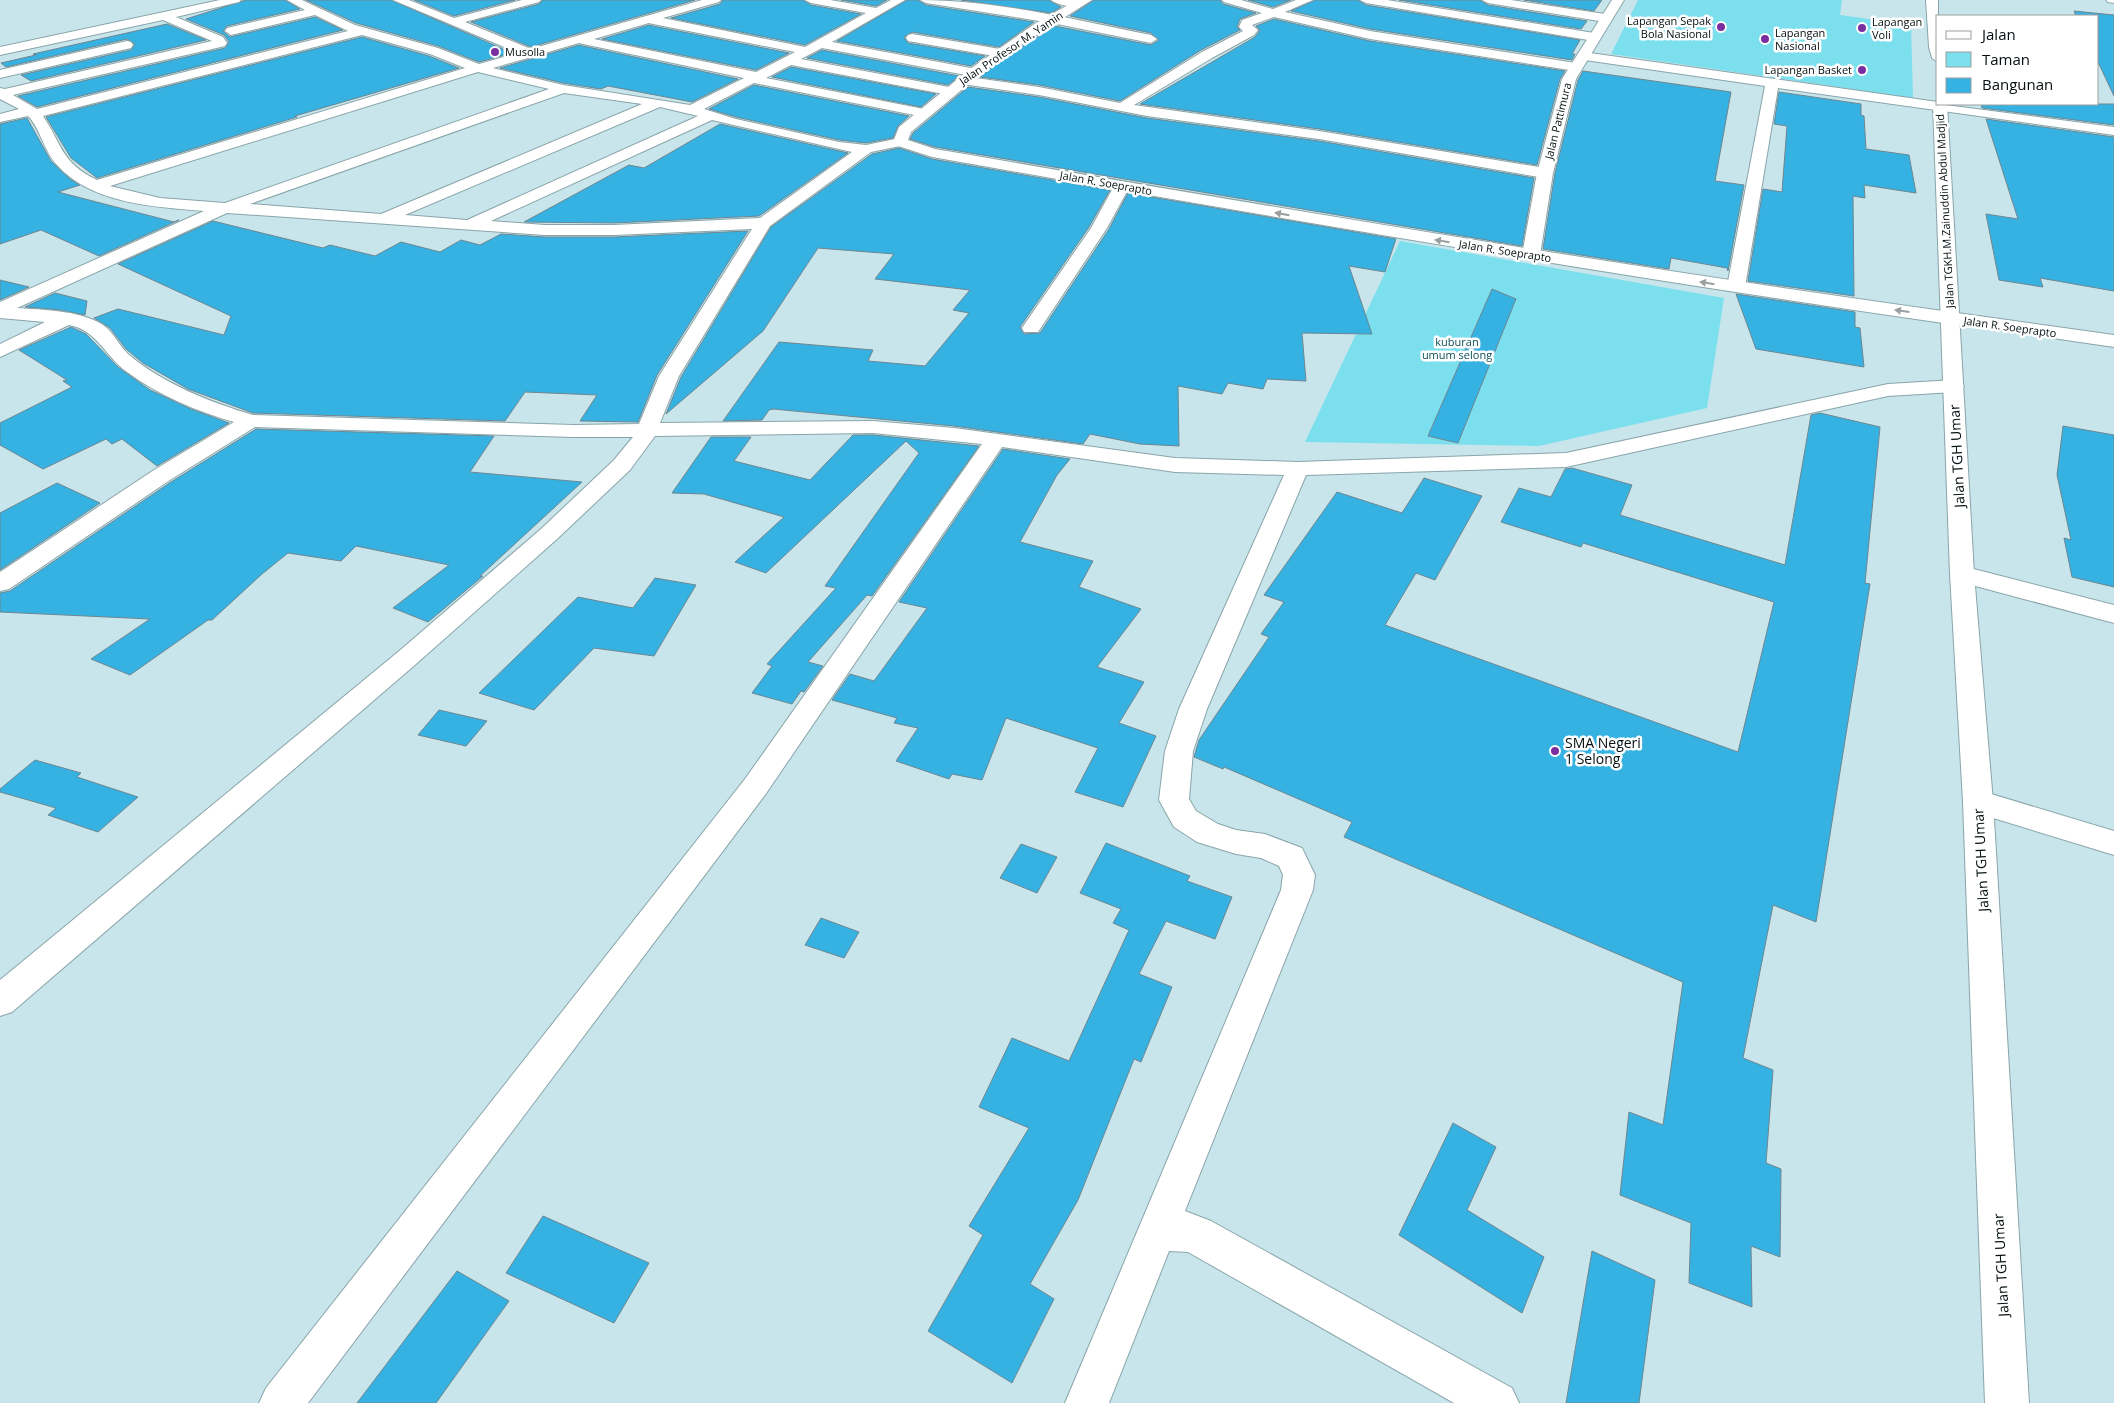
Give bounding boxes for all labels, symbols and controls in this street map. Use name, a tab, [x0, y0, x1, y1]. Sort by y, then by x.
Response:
street label: Jalan Profesor M. Yamin	[955, 7, 1065, 88]
place label: Lapangan Sepak Bola Nasional	[1627, 13, 1711, 41]
place label: Lapangan Voli	[1872, 14, 1922, 42]
legend	[1936, 15, 2099, 105]
marker: Lapangan Sepak Bola Nasional	[1715, 21, 1727, 33]
marker: Lapangan Voli	[1856, 22, 1868, 34]
text: Jalan	[1980, 24, 2016, 44]
place label: Lapangan Nasional	[1775, 25, 1825, 53]
marker: Lapangan Nasional	[1759, 33, 1771, 45]
place label: Musolla	[505, 44, 545, 59]
marker: Musolla	[489, 46, 501, 58]
text: Taman	[1982, 49, 2030, 69]
place label: Lapangan Basket	[1765, 62, 1852, 77]
marker: Lapangan Basket	[1856, 64, 1868, 76]
text: Bangunan	[1982, 74, 2053, 94]
street label: Jalan Pattimura	[1541, 81, 1574, 162]
street label: Jalan TGKH.M.Zainuddin Abdul Madjid	[1932, 114, 1957, 310]
street label: Jalan R. Soeprapto	[1058, 167, 1154, 198]
one-way arrow	[1274, 209, 1290, 217]
one-way arrow	[1434, 236, 1450, 244]
street label: Jalan R. Soeprapto	[1457, 236, 1553, 265]
one-way arrow	[1698, 278, 1714, 286]
one-way arrow	[1894, 307, 1910, 315]
street label: Jalan R. Soeprapto	[1962, 312, 2058, 340]
park label: kuburan umum selong	[1422, 334, 1492, 362]
street label: Jalan TGH Umar	[1944, 404, 1969, 510]
place label: SMA Negeri 1 Selong	[1565, 733, 1641, 768]
marker: SMA Negeri 1 Selong	[1549, 745, 1561, 757]
street label: Jalan TGH Umar	[1968, 808, 1993, 914]
street label: Jalan TGH Umar	[1988, 1213, 2013, 1319]

